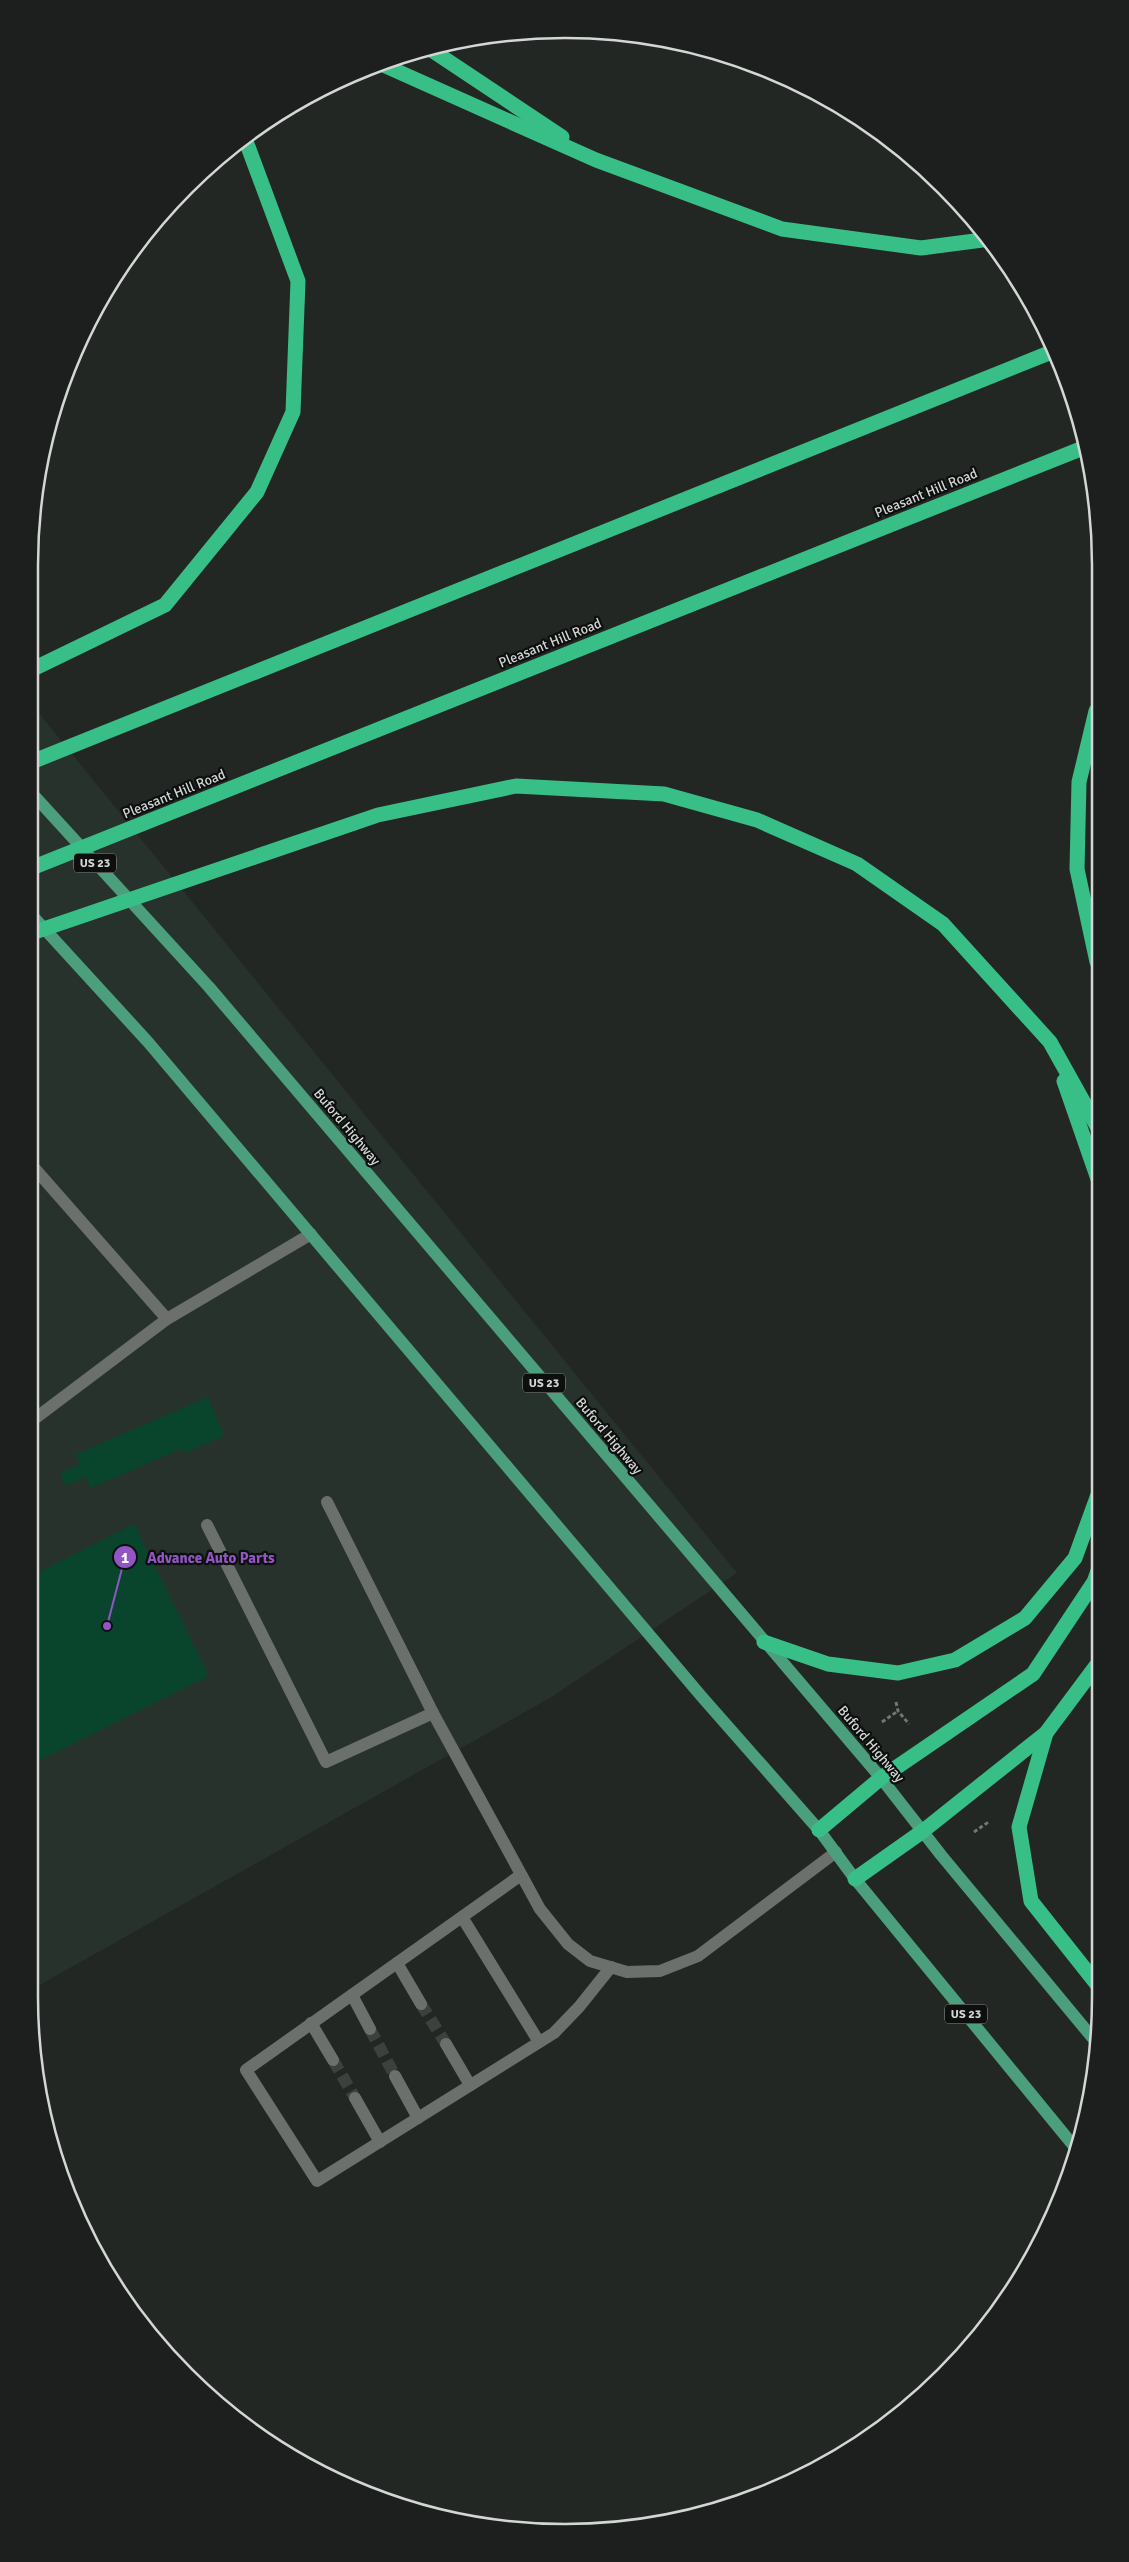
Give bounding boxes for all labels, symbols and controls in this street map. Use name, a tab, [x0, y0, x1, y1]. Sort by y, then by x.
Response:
street label: Pleasant Hill Road	[872, 465, 980, 521]
street label: Pleasant Hill Road	[496, 615, 604, 671]
street label: Pleasant Hill Road	[120, 766, 228, 822]
road number: US 23	[74, 854, 116, 872]
street label: Buford Highway	[310, 1085, 384, 1169]
road number: US 23	[523, 1374, 565, 1392]
street label: Buford Highway	[572, 1394, 646, 1478]
callout: Advance Auto Parts	[113, 1542, 285, 1572]
text: 1	[121, 1549, 129, 1567]
text: Advance Auto Parts	[147, 1549, 275, 1567]
street label: Buford Highway	[834, 1702, 908, 1786]
road number: US 23	[945, 2005, 987, 2024]

